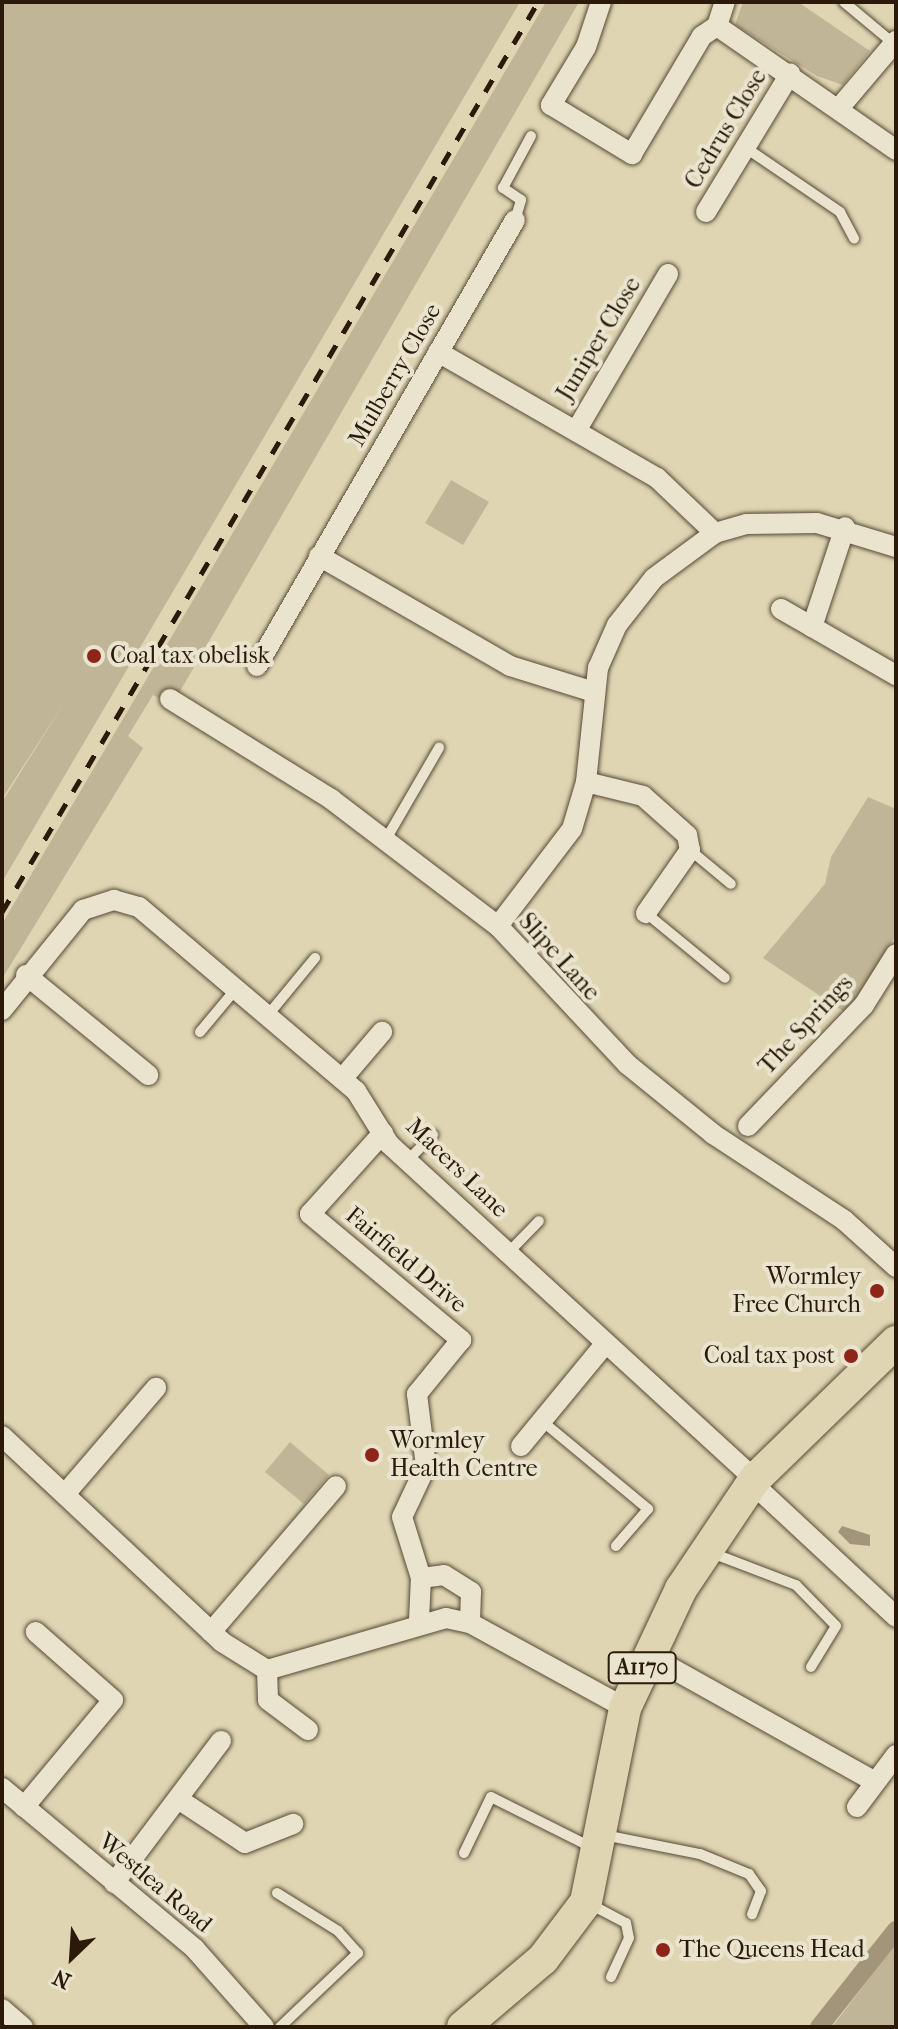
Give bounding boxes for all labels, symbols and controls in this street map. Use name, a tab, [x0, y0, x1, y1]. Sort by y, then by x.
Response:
street label: Cedrus Close	[679, 64, 773, 194]
street label: Juniper Close	[551, 272, 647, 406]
street label: Mulberry Close	[343, 298, 447, 452]
place label: Coal tax obelisk	[110, 642, 270, 670]
marker: Coal tax obelisk	[85, 647, 103, 665]
street label: Slipe Lane	[512, 907, 606, 1007]
street label: The Springs	[753, 969, 859, 1081]
street label: Macers Lane	[400, 1112, 514, 1224]
street label: Fairfield Drive	[339, 1201, 473, 1319]
place label: Wormley Free Church	[732, 1263, 861, 1319]
marker: Wormley Free Church	[868, 1282, 886, 1300]
place label: Coal tax post	[704, 1342, 835, 1370]
marker: Coal tax post	[842, 1347, 860, 1365]
place label: Wormley Health Centre	[390, 1427, 538, 1483]
marker: Wormley Health Centre	[361, 1444, 383, 1466]
road number: A1170	[606, 1650, 678, 1686]
street label: Westlea Road	[92, 1827, 218, 1939]
north arrow	[32, 1917, 112, 1997]
place label: The Queens Head	[679, 1936, 864, 1964]
marker: The Queens Head	[654, 1941, 672, 1959]
text: N	[49, 1963, 75, 1994]

